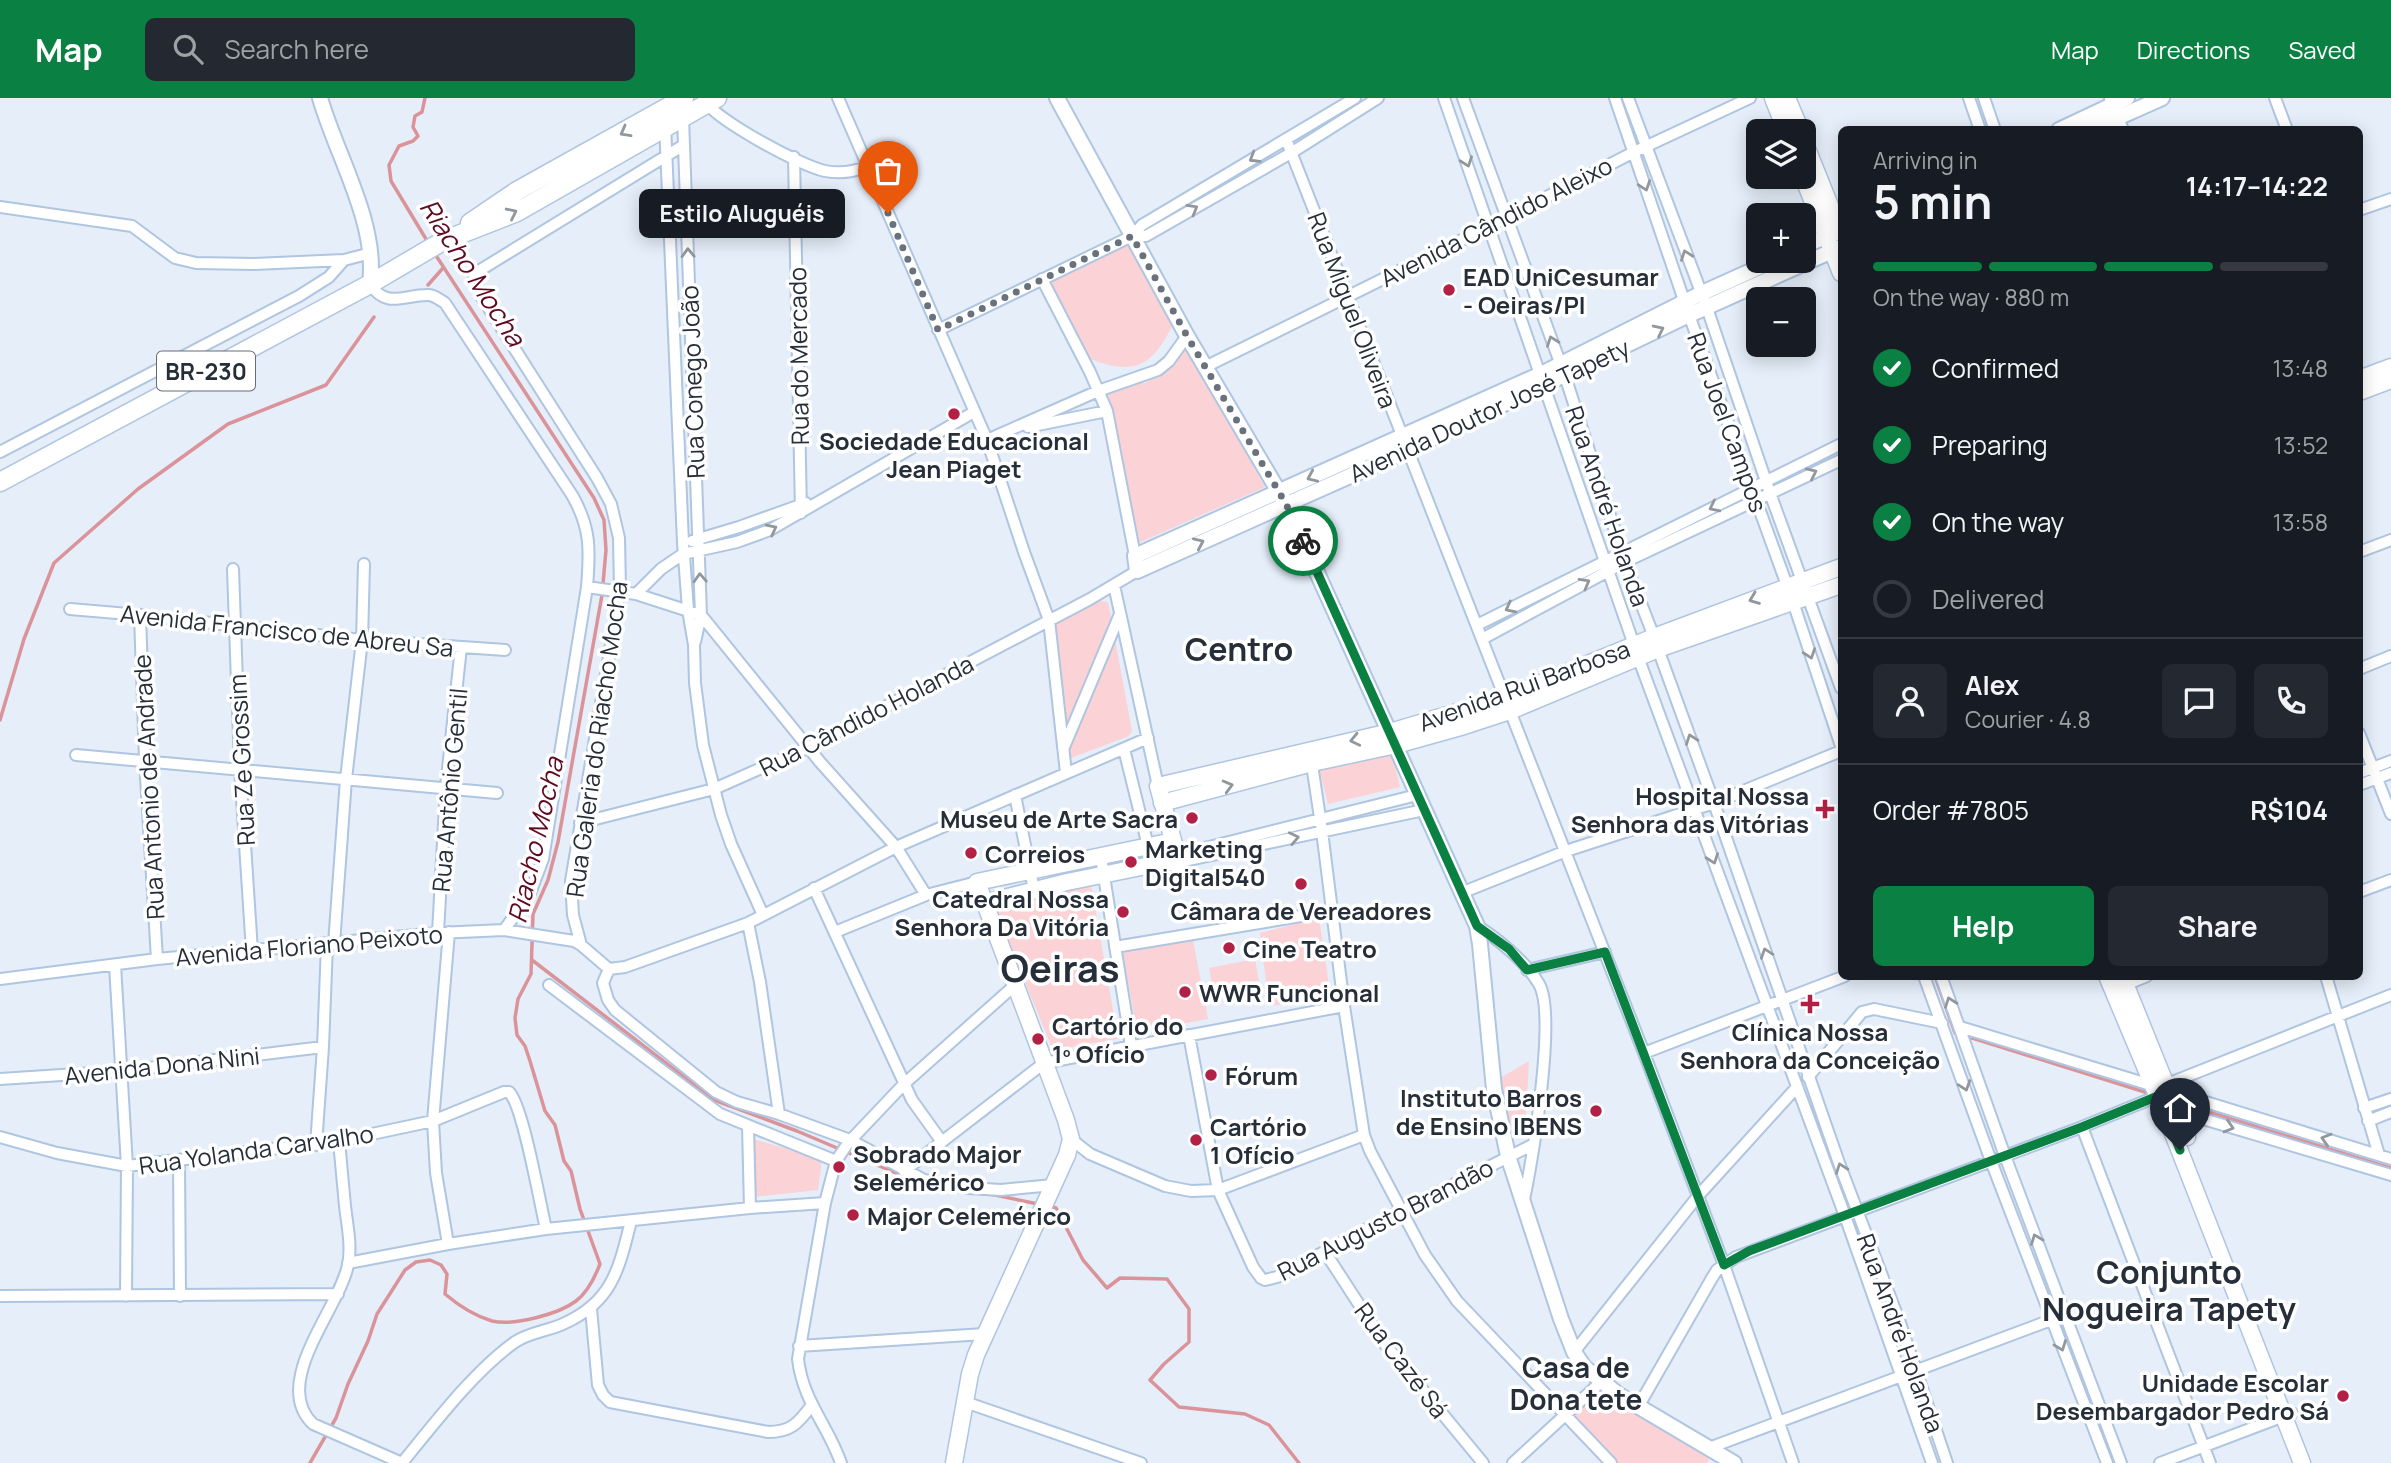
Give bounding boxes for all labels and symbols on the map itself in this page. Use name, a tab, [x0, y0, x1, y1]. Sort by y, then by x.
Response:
one-way arrow	[620, 124, 632, 137]
pin	[858, 141, 918, 213]
street label: Avenida Cândido Aleixo	[1374, 148, 1618, 294]
one-way arrow	[1249, 149, 1262, 162]
one-way arrow	[1459, 156, 1473, 168]
one-way arrow	[1637, 179, 1651, 191]
callout: Estilo Aluguéis	[640, 188, 846, 238]
water label: Riacho Mocha	[412, 191, 535, 354]
one-way arrow	[1186, 204, 1199, 217]
one-way arrow	[505, 207, 517, 221]
street label: Rua Miguel Oliveira	[1300, 207, 1406, 413]
one-way arrow	[680, 247, 695, 258]
one-way arrow	[1680, 249, 1694, 261]
place label: EAD UniCesumar - Oeiras/PI	[1463, 260, 1659, 321]
street label: Rua do Mercado	[780, 267, 816, 445]
marker: EAD UniCesumar - Oeiras/PI	[1441, 282, 1457, 298]
street label: Rua Conego João	[672, 285, 712, 479]
one-way arrow	[1652, 325, 1664, 339]
street label: Rua Joel Campos	[1680, 328, 1776, 516]
street label: Avenida Doutor José Tapety	[1343, 330, 1635, 490]
one-way arrow	[1546, 336, 1560, 348]
road number: BR-230	[157, 352, 255, 390]
street label: Rua André Holanda	[1558, 401, 1658, 611]
marker: Sociedade Educacional Jean Piaget	[946, 406, 962, 422]
place label: Sociedade Educacional Jean Piaget	[819, 424, 1089, 485]
one-way arrow	[1805, 467, 1817, 481]
one-way arrow	[1307, 469, 1319, 483]
one-way arrow	[1709, 498, 1721, 512]
courier	[1268, 506, 1338, 576]
one-way arrow	[765, 523, 777, 537]
one-way arrow	[1192, 537, 1204, 551]
one-way arrow	[692, 572, 707, 583]
one-way arrow	[1578, 578, 1591, 591]
street label: Rua Galeria do Riacho Mocha	[557, 579, 635, 899]
one-way arrow	[1748, 591, 1760, 605]
street label: Avenida Francisco de Abreu Sa	[119, 596, 455, 664]
one-way arrow	[1505, 600, 1517, 614]
district label: Centro	[1185, 627, 1293, 671]
street label: Avenida Rui Barbosa	[1414, 631, 1634, 739]
street label: Rua Cândido Holanda	[753, 647, 979, 783]
one-way arrow	[1802, 648, 1816, 660]
street label: Rua Antonio de Andrade	[125, 654, 171, 920]
street label: Rua Ze Grossim	[220, 673, 262, 847]
street label: Rua Antônio Gentil	[424, 687, 474, 893]
one-way arrow	[1349, 732, 1361, 747]
one-way arrow	[1685, 733, 1699, 745]
water label: Riacho Mocha	[498, 752, 572, 926]
place label: Hospital Nossa Senhora das Vitórias	[1571, 779, 1809, 840]
one-way arrow	[1222, 780, 1234, 794]
marker: Hospital Nossa Senhora das Vitórias	[1815, 799, 1835, 819]
place label: Museu de Arte Sacra	[940, 802, 1178, 835]
marker: Museu de Arte Sacra	[1184, 810, 1200, 826]
one-way arrow	[1288, 831, 1300, 846]
place label: Marketing Digital540	[1145, 832, 1265, 893]
place label: Correios	[985, 837, 1085, 870]
marker: Correios	[963, 845, 979, 861]
one-way arrow	[1705, 853, 1719, 865]
marker: Marketing Digital540	[1123, 854, 1139, 870]
marker: Câmara de Vereadores	[1293, 876, 1309, 892]
place label: Catedral Nossa Senhora Da Vitória	[895, 882, 1109, 943]
place label: Câmara de Vereadores	[1170, 894, 1432, 927]
marker: Catedral Nossa Senhora Da Vitória	[1115, 904, 1131, 920]
street label: Avenida Floriano Peixoto	[174, 917, 444, 973]
place label: Cine Teatro	[1243, 932, 1377, 965]
marker: Cine Teatro	[1221, 940, 1237, 956]
district label: Oeiras	[1000, 941, 1120, 993]
one-way arrow	[1760, 948, 1774, 960]
place label: WWR Funcional	[1199, 976, 1379, 1009]
marker: WWR Funcional	[1177, 984, 1193, 1000]
marker: Clínica Nossa Senhora da Conceição	[1800, 994, 1820, 1014]
one-way arrow	[1945, 996, 1959, 1008]
place label: Cartório do 1º Ofício	[1052, 1009, 1183, 1070]
place label: Clínica Nossa Senhora da Conceição	[1680, 1015, 1940, 1076]
marker: Cartório do 1º Ofício	[1030, 1031, 1046, 1047]
street label: Avenida Dona Nini	[63, 1038, 261, 1092]
place label: Fórum	[1225, 1059, 1298, 1092]
marker: Fórum	[1203, 1067, 1219, 1083]
pin	[2150, 1078, 2210, 1150]
one-way arrow	[1957, 1080, 1971, 1092]
place label: Instituto Barros de Ensino IBENS	[1396, 1081, 1582, 1142]
marker: Instituto Barros de Ensino IBENS	[1588, 1103, 1604, 1119]
place label: Cartório 1 Ofício	[1210, 1110, 1307, 1171]
street label: Rua Yolanda Carvalho	[137, 1116, 375, 1182]
one-way arrow	[2222, 1118, 2234, 1133]
marker: Cartório 1 Ofício	[1188, 1132, 1204, 1148]
one-way arrow	[2320, 1133, 2333, 1147]
place label: Sobrado Major Selemérico	[853, 1137, 1022, 1198]
street label: Rua Augusto Brandão	[1271, 1150, 1499, 1288]
marker: Sobrado Major Selemérico	[831, 1159, 847, 1175]
one-way arrow	[1835, 1163, 1849, 1175]
place label: Major Celemérico	[867, 1199, 1071, 1232]
marker: Major Celemérico	[845, 1207, 861, 1223]
street label: Rua André Holanda	[1850, 1229, 1952, 1437]
one-way arrow	[2031, 1233, 2045, 1245]
district label: Conjunto Nogueira Tapety	[2042, 1250, 2296, 1331]
street label: Rua Cazé Sá	[1348, 1295, 1456, 1425]
one-way arrow	[2053, 1339, 2067, 1351]
district label: Casa de Dona tete	[1510, 1348, 1642, 1418]
place label: Unidade Escolar Desembargador Pedro Sá	[2036, 1366, 2329, 1427]
marker: Unidade Escolar Desembargador Pedro Sá	[2335, 1388, 2351, 1404]

